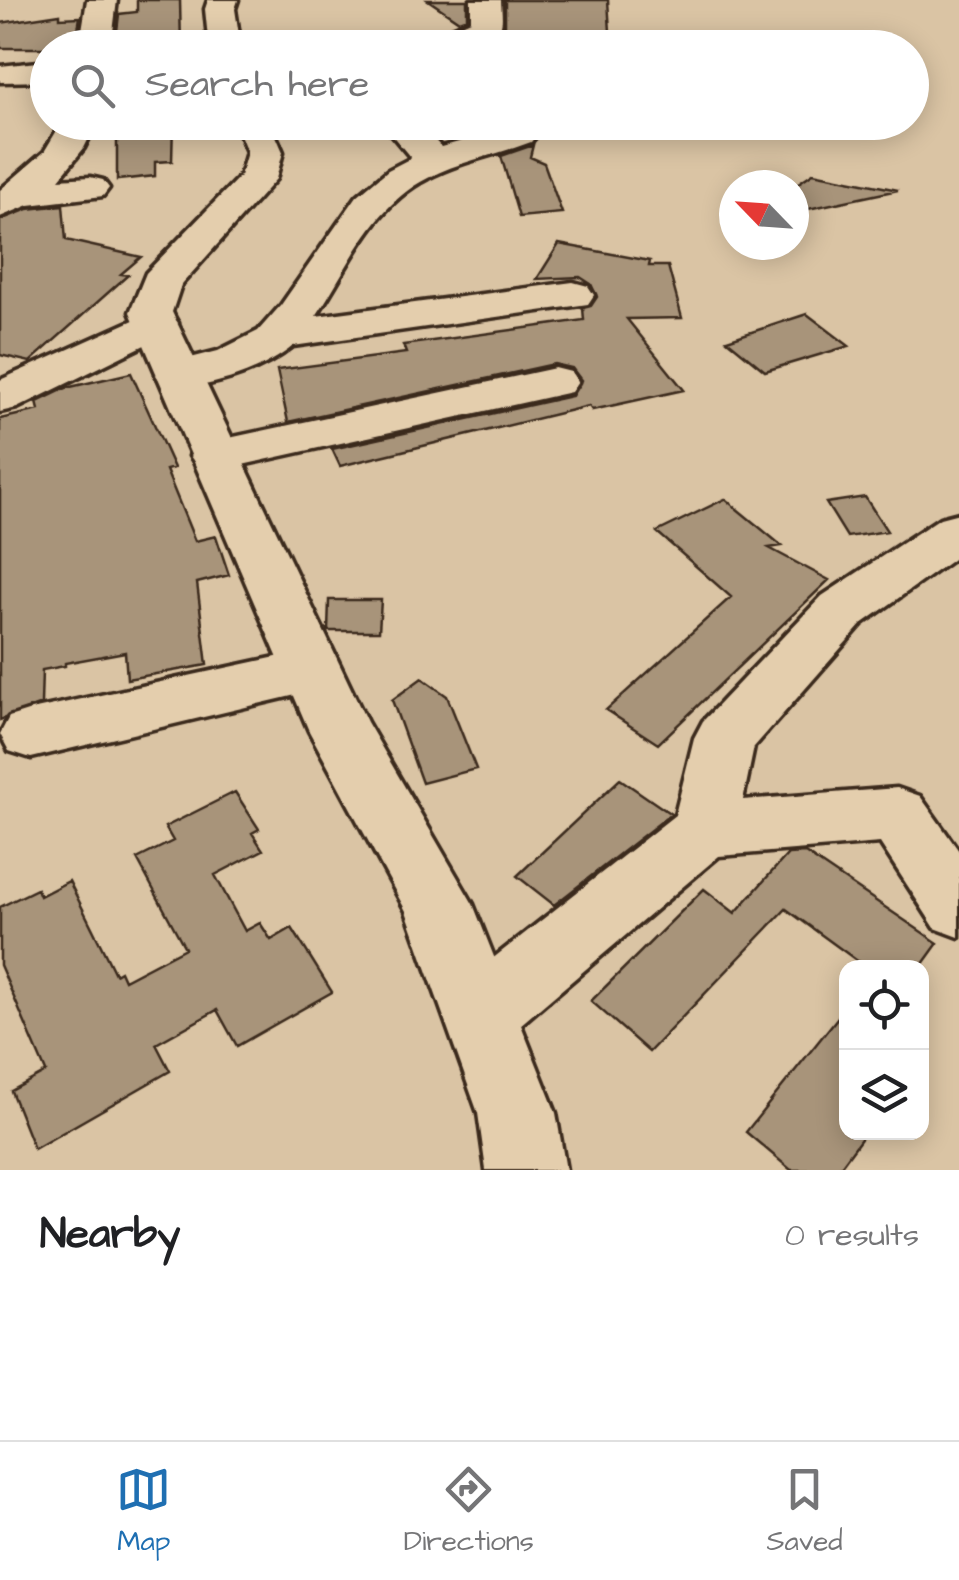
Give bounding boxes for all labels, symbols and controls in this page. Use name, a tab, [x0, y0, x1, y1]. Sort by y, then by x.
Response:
search box	[30, 30, 929, 140]
icon: search	[65, 58, 120, 113]
text: Search here	[145, 59, 369, 111]
north arrow	[719, 170, 809, 260]
map controls	[839, 960, 929, 1140]
button: locate	[839, 960, 929, 1050]
button: layers	[839, 1050, 929, 1140]
text: Nearby	[40, 1206, 180, 1264]
text: 0 results	[785, 1213, 919, 1258]
tab: Map	[116, 1462, 171, 1561]
tab: Directions	[404, 1462, 534, 1561]
tab: Saved	[766, 1462, 843, 1561]

